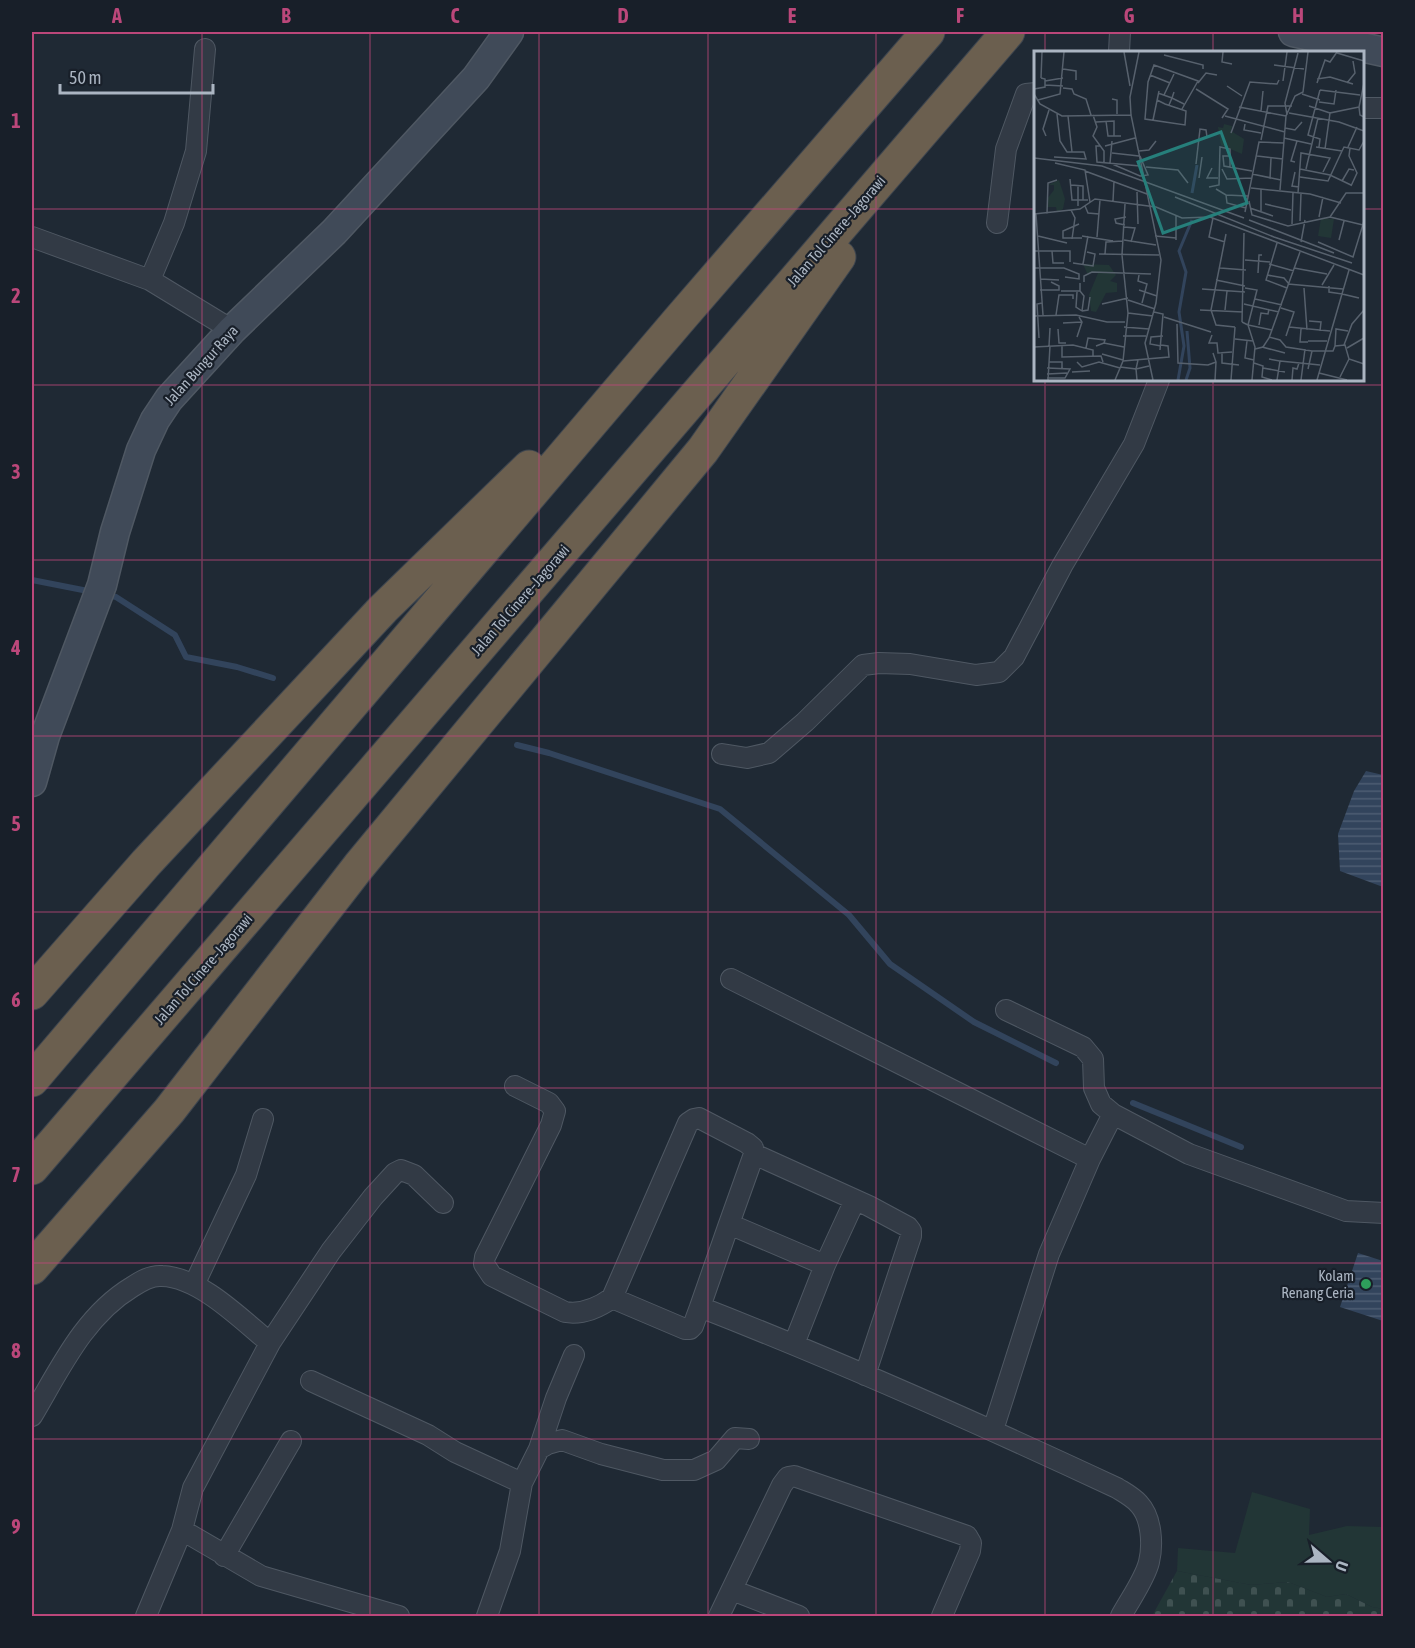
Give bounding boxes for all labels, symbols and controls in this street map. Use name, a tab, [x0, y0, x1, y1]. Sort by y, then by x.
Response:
text: A	[111, 4, 122, 27]
text: B	[281, 4, 291, 27]
text: C	[451, 4, 460, 27]
text: D	[617, 4, 629, 27]
text: E	[788, 4, 797, 27]
text: F	[956, 4, 964, 27]
text: G	[1124, 4, 1135, 27]
text: H	[1292, 4, 1304, 27]
inset map	[1034, 51, 1364, 381]
scale bar	[60, 57, 213, 95]
text: 50 m	[69, 67, 101, 88]
text: 1	[11, 109, 21, 132]
street label: Jalan Tol Cinere–Jagorawi	[783, 172, 889, 290]
text: 2	[11, 284, 21, 307]
street label: Jalan Bungur Raya	[161, 322, 241, 408]
text: 3	[11, 460, 21, 483]
street label: Jalan Tol Cinere–Jagorawi	[467, 541, 573, 659]
text: 4	[10, 636, 21, 659]
text: 5	[11, 812, 21, 835]
street label: Jalan Tol Cinere–Jagorawi	[150, 910, 256, 1028]
text: 6	[11, 988, 21, 1011]
text: 7	[11, 1163, 21, 1186]
place label: Kolam Renang Ceria	[1281, 1267, 1354, 1301]
marker: Kolam Renang Ceria	[1359, 1277, 1373, 1291]
text: 8	[11, 1339, 21, 1362]
text: 9	[11, 1515, 21, 1538]
north arrow	[1298, 1531, 1358, 1591]
text: U	[1332, 1559, 1352, 1574]

